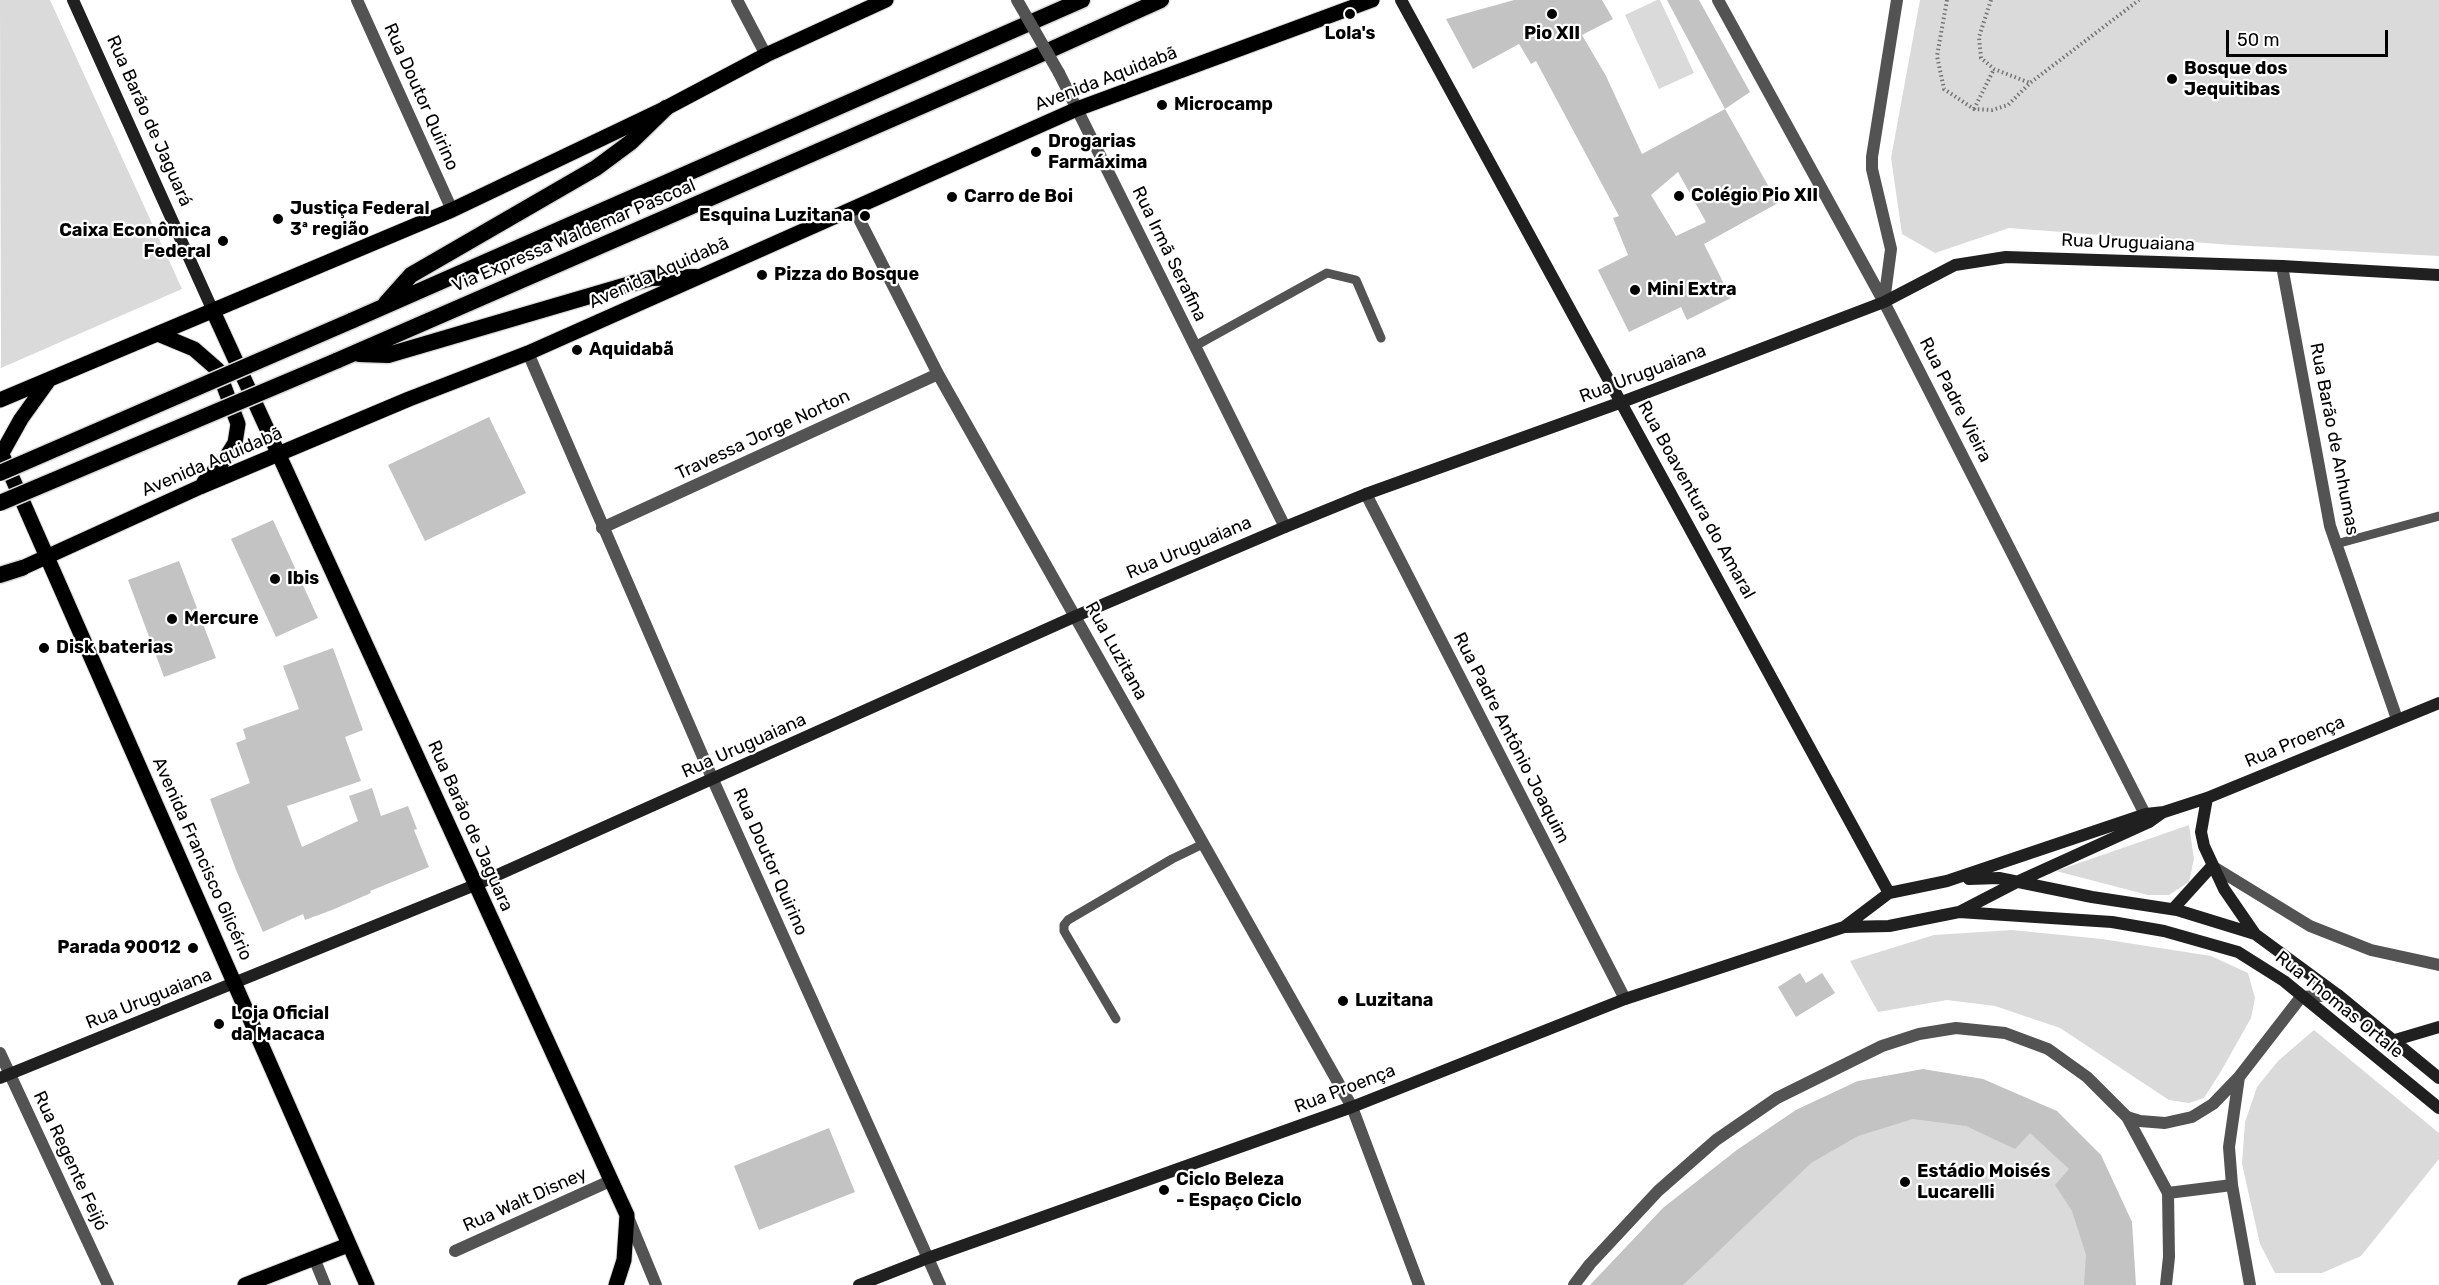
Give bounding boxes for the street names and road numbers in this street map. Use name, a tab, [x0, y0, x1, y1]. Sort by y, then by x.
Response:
street label: Rua Doutor Quirino	[379, 20, 463, 174]
street label: Rua Barão de Jaguará	[102, 32, 196, 210]
street label: Avenida Aquidabã	[1032, 42, 1180, 116]
street label: Via Expressa Waldemar Pascoal	[449, 175, 699, 297]
street label: Rua Irmã Serafina	[1127, 183, 1211, 325]
street label: Rua Uruguaiana	[2061, 230, 2195, 256]
street label: Avenida Aquidabã	[586, 232, 732, 314]
street label: Rua Padre Vieira	[1914, 334, 1996, 466]
street label: Rua Uruguaiana	[1577, 340, 1709, 408]
street label: Rua Barão de Anhumas	[2305, 341, 2363, 537]
street label: Travessa Jorge Norton	[673, 385, 853, 485]
street label: Rua Boaventura do Amaral	[1633, 397, 1759, 603]
street label: Avenida Aquidabã	[138, 423, 286, 501]
street label: Rua Uruguaiana	[1123, 512, 1255, 584]
street label: Rua Luzitana	[1080, 598, 1152, 704]
street label: Rua Padre Antônio Joaquim	[1448, 629, 1574, 847]
street label: Rua Uruguaiana	[678, 709, 810, 783]
street label: Rua Proença	[2242, 711, 2348, 773]
street label: Rua Barão de Jaguara	[423, 737, 517, 915]
street label: Avenida Francisco Glicério	[147, 754, 257, 964]
street label: Rua Doutor Quirino	[728, 785, 812, 939]
street label: Rua Thomas Ortale	[2271, 947, 2407, 1063]
street label: Rua Uruguaiana	[83, 964, 215, 1034]
street label: Rua Proença	[1291, 1060, 1399, 1118]
street label: Rua Regente Feijó	[28, 1088, 112, 1234]
street label: Rua Walt Disney	[460, 1163, 590, 1237]

